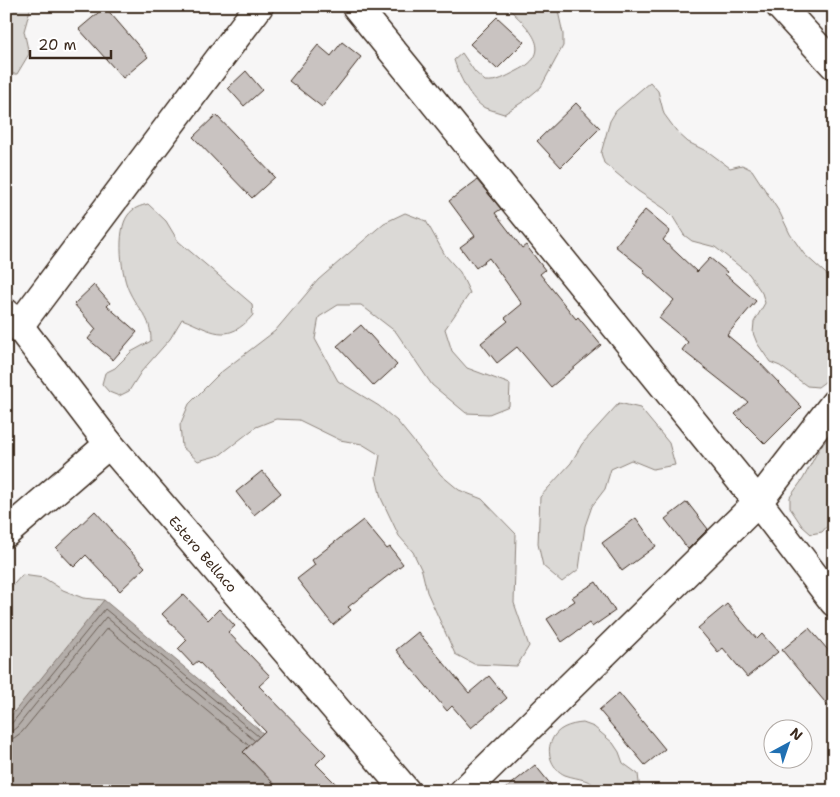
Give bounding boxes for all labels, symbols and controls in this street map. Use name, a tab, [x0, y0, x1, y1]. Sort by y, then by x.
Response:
scale bar	[30, 28, 111, 60]
text: 20 m	[38, 35, 77, 55]
street label: Estero Bellaco	[165, 512, 241, 596]
north arrow	[762, 720, 812, 770]
text: N	[786, 724, 806, 745]

